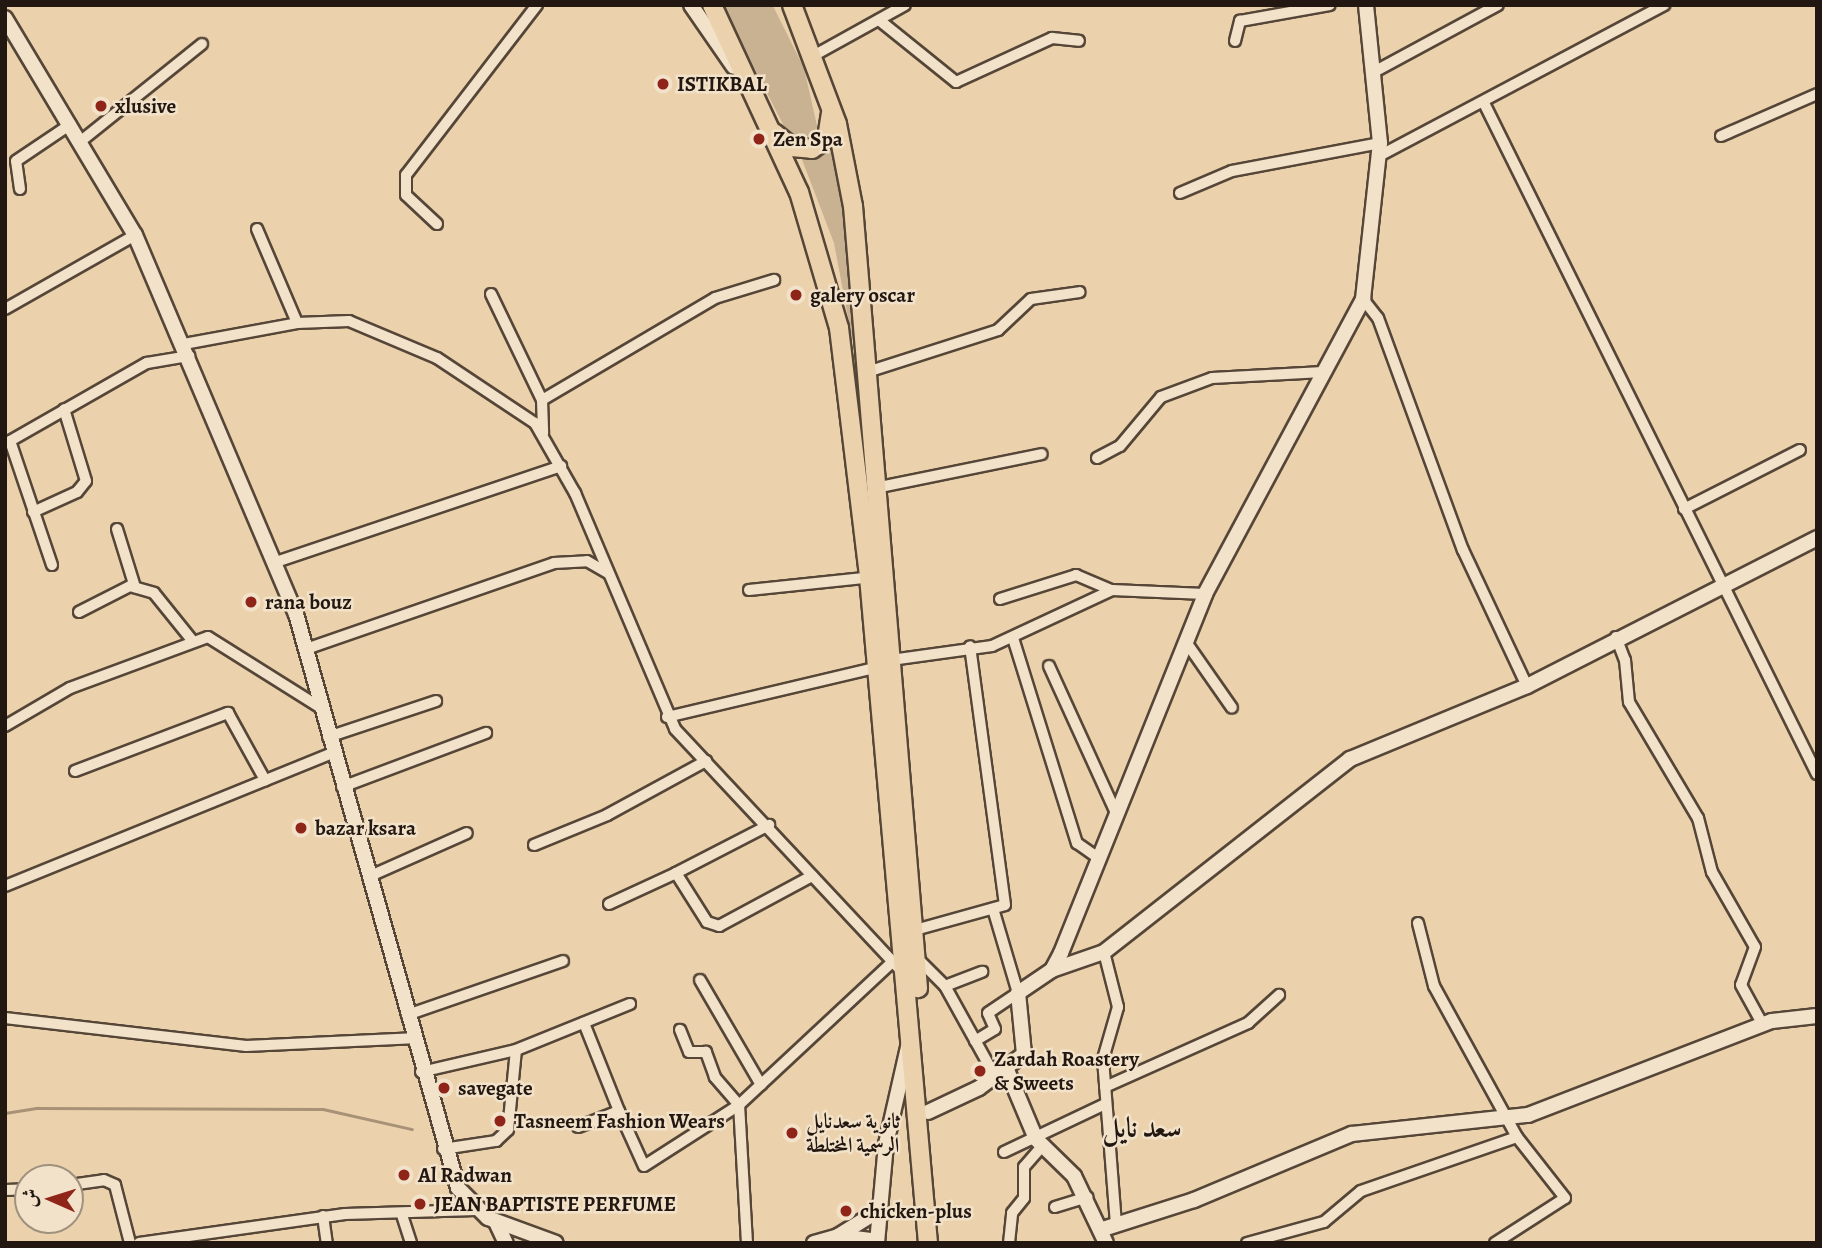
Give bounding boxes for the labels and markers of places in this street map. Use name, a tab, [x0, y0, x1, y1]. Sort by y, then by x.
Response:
place label: ISTIKBAL	[677, 71, 767, 97]
marker: ISTIKBAL	[655, 76, 671, 92]
place label: xlusive	[115, 93, 176, 119]
marker: xlusive	[93, 98, 109, 114]
place label: Zen Spa	[773, 126, 843, 152]
marker: Zen Spa	[751, 131, 767, 147]
place label: galery oscar	[810, 282, 915, 308]
marker: galery oscar	[788, 287, 804, 303]
place label: rana bouz	[265, 589, 352, 615]
marker: rana bouz	[243, 594, 259, 610]
place label: bazar ksara	[315, 815, 416, 841]
marker: bazar ksara	[293, 820, 309, 836]
place label: Zardah Roastery & Sweets	[994, 1046, 1139, 1096]
marker: Zardah Roastery & Sweets	[972, 1063, 988, 1079]
place label: savegate	[458, 1075, 533, 1101]
marker: savegate	[436, 1080, 452, 1096]
place label: Tasneem Fashion Wears	[514, 1108, 725, 1134]
place label: ثانوية سعدنايل الرسمية المختلطة	[806, 1108, 900, 1158]
marker: Tasneem Fashion Wears	[492, 1113, 508, 1129]
marker: ثانوية سعدنايل الرسمية المختلطة	[784, 1125, 800, 1141]
place label: Al Radwan	[418, 1162, 512, 1188]
marker: Al Radwan	[396, 1167, 412, 1183]
place label: JEAN BAPTISTE PERFUME	[434, 1191, 676, 1217]
marker: JEAN BAPTISTE PERFUME	[412, 1196, 428, 1212]
place label: chicken-plus	[860, 1198, 972, 1224]
marker: chicken-plus	[838, 1203, 854, 1219]

